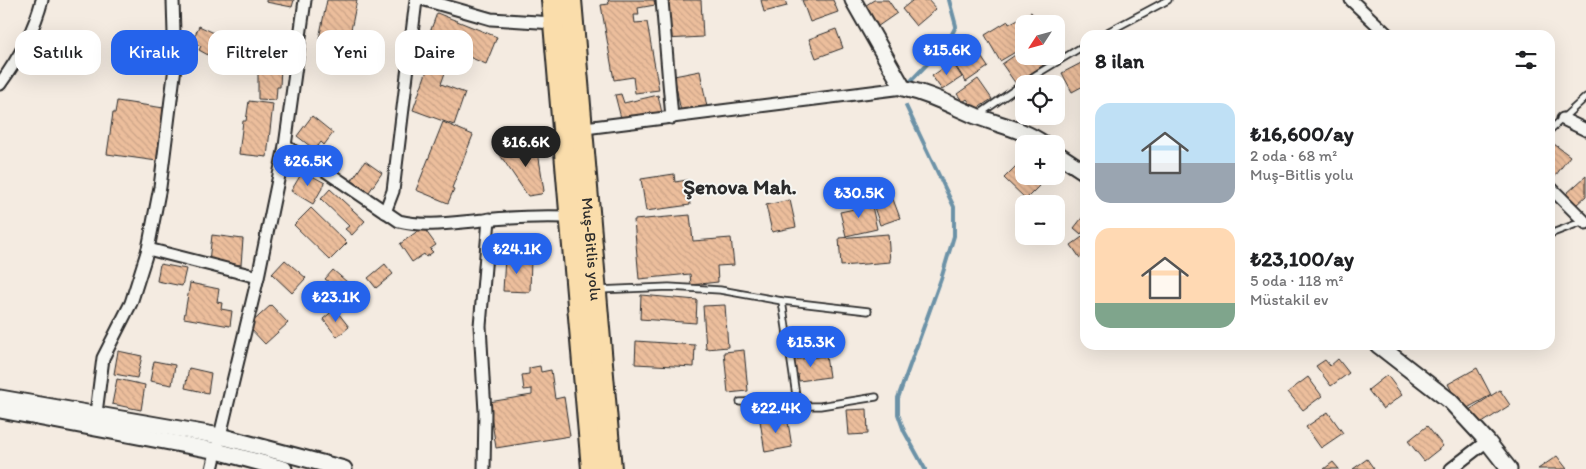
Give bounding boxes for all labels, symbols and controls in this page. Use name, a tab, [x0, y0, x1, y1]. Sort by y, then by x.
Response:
north arrow	[1015, 15, 1065, 65]
map controls	[1015, 15, 1065, 245]
chip: Satılık	[15, 30, 101, 75]
chip: Kiralık	[111, 30, 198, 75]
chip: Filtreler	[208, 30, 306, 75]
chip: Yeni	[316, 30, 385, 75]
chip: Daire	[395, 30, 473, 75]
pin: ₺15.6K	[906, 34, 988, 76]
text: ₺15.6K	[923, 40, 971, 59]
icon: filters	[1512, 46, 1540, 74]
text: 8 ilan	[1095, 48, 1144, 73]
button: locate	[1015, 75, 1065, 125]
text: ₺16,600/ay	[1250, 121, 1354, 146]
icon: home	[1135, 123, 1195, 183]
pin: ₺16.6K	[485, 126, 567, 168]
text: ₺16.6K	[502, 132, 550, 151]
button: +	[1015, 135, 1065, 185]
pin: ₺26.5K	[267, 144, 349, 187]
text: 2 oda · 68 m²	[1250, 146, 1337, 165]
text: ₺26.5K	[284, 151, 332, 170]
text: Muş-Bitlis yolu	[1250, 165, 1354, 184]
district label: Şenova Mah.	[683, 174, 797, 200]
pin: ₺30.5K	[818, 176, 900, 219]
text: ₺30.5K	[834, 183, 884, 202]
button: −	[1015, 195, 1065, 245]
street label: Muş-Bitlis yolu	[578, 197, 606, 302]
pin: ₺24.1K	[476, 232, 558, 275]
text: ₺24.1K	[493, 239, 541, 258]
text: ₺23,100/ay	[1250, 246, 1354, 271]
icon: home	[1135, 248, 1195, 308]
text: 5 oda · 118 m²	[1250, 271, 1344, 290]
pin: ₺23.1K	[295, 280, 377, 323]
text: ₺23.1K	[312, 287, 360, 306]
text: Müstakil ev	[1250, 290, 1328, 309]
pin: ₺15.3K	[770, 326, 852, 368]
text: ₺15.3K	[787, 332, 835, 351]
pin: ₺22.4K	[735, 392, 817, 434]
text: ₺22.4K	[751, 398, 801, 417]

